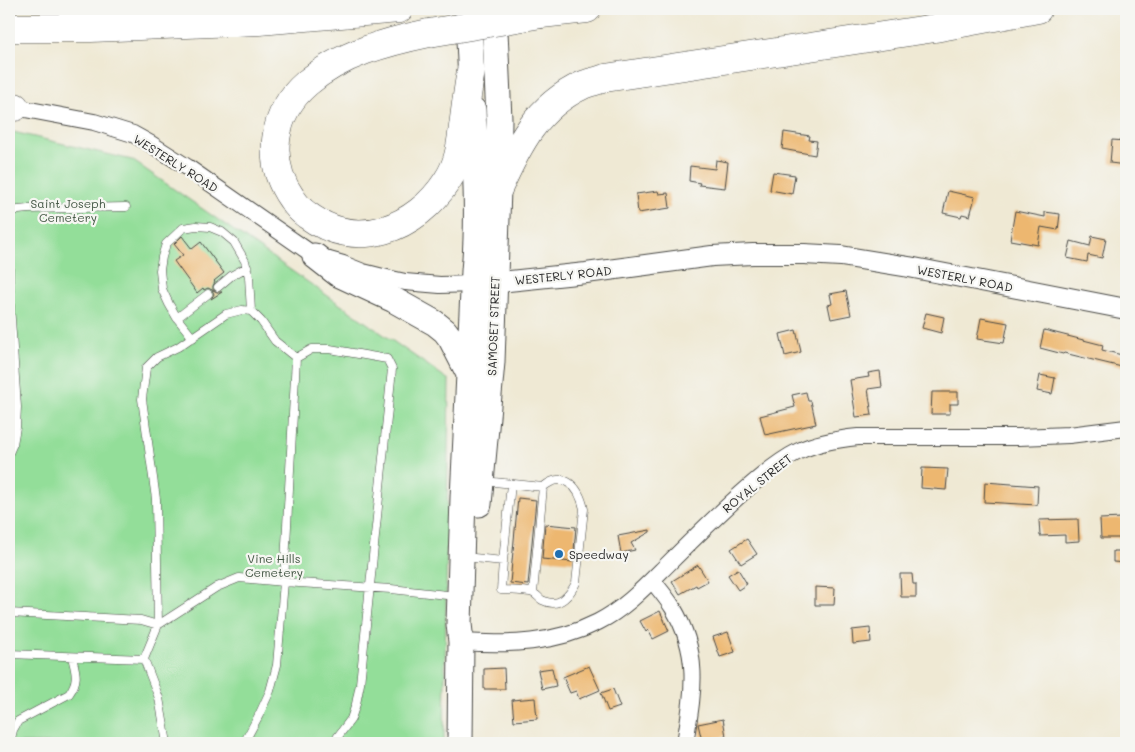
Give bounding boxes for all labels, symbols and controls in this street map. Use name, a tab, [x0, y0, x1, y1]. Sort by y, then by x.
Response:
street label: WESTERLY ROAD	[131, 130, 221, 196]
park label: Saint Joseph Cemetery	[31, 195, 106, 225]
street label: WESTERLY ROAD	[916, 261, 1014, 295]
street label: WESTERLY ROAD	[514, 262, 612, 288]
street label: SAMOSET STREET	[483, 276, 503, 376]
street label: ROYAL STREET	[719, 450, 795, 516]
place label: Speedway	[569, 546, 629, 562]
marker: Speedway	[553, 548, 565, 560]
park label: Vine Hills Cemetery	[245, 550, 303, 580]

